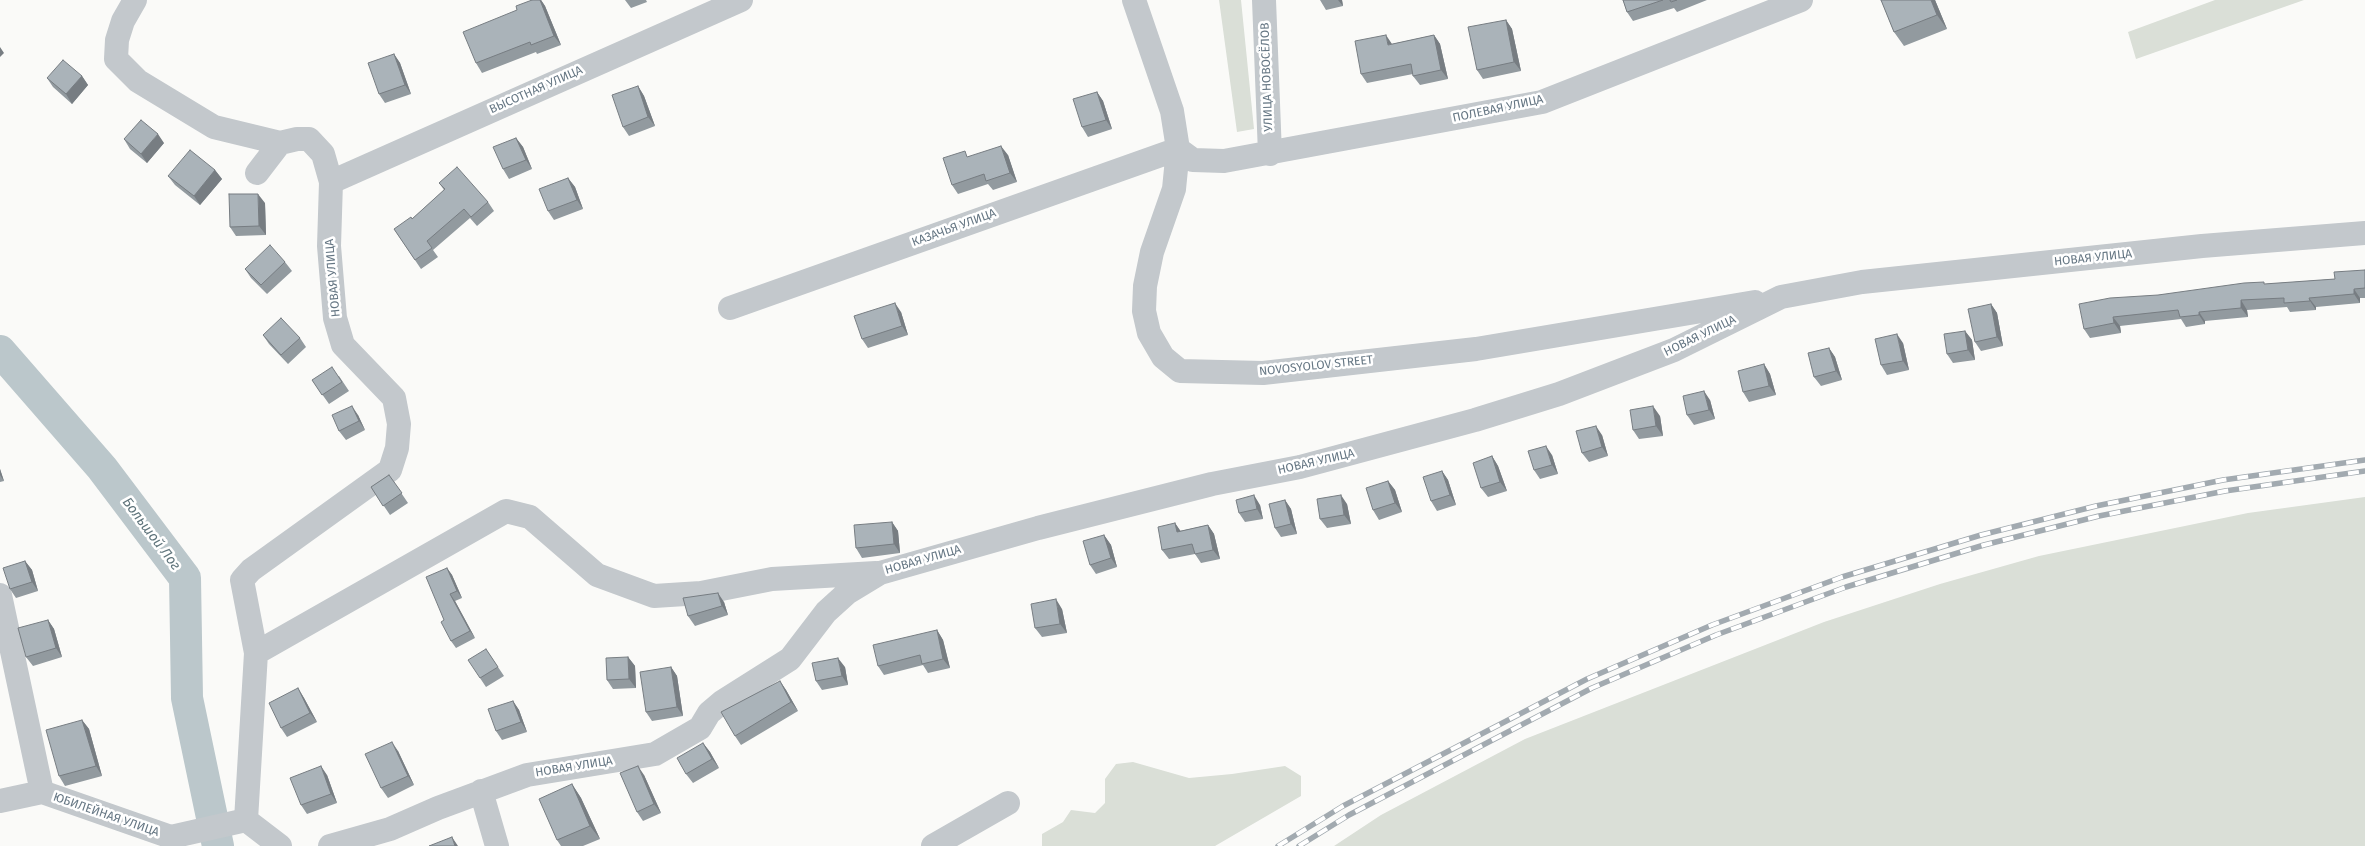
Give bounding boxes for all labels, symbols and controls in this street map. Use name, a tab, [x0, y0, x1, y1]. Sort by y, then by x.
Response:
street label: УЛИЦА НОВОСЁЛОВ	[1258, 22, 1276, 132]
street label: ВЫСОТНАЯ УЛИЦА	[487, 63, 585, 117]
street label: ПОЛЕВАЯ УЛИЦА	[1451, 92, 1545, 126]
street label: КАЗАЧЬЯ УЛИЦА	[910, 206, 998, 250]
street label: НОВАЯ УЛИЦА	[322, 238, 344, 318]
street label: НОВАЯ УЛИЦА	[2053, 247, 2133, 269]
street label: НОВАЯ УЛИЦА	[1662, 312, 1738, 360]
street label: NOVOSYOLOV STREET	[1258, 353, 1374, 379]
street label: НОВАЯ УЛИЦА	[1276, 446, 1356, 478]
water label: Большой Лог	[118, 494, 184, 574]
street label: НОВАЯ УЛИЦА	[883, 542, 963, 578]
street label: НОВАЯ УЛИЦА	[534, 754, 614, 780]
street label: ЮБИЛЕЙНАЯ УЛИЦА	[51, 790, 161, 840]

